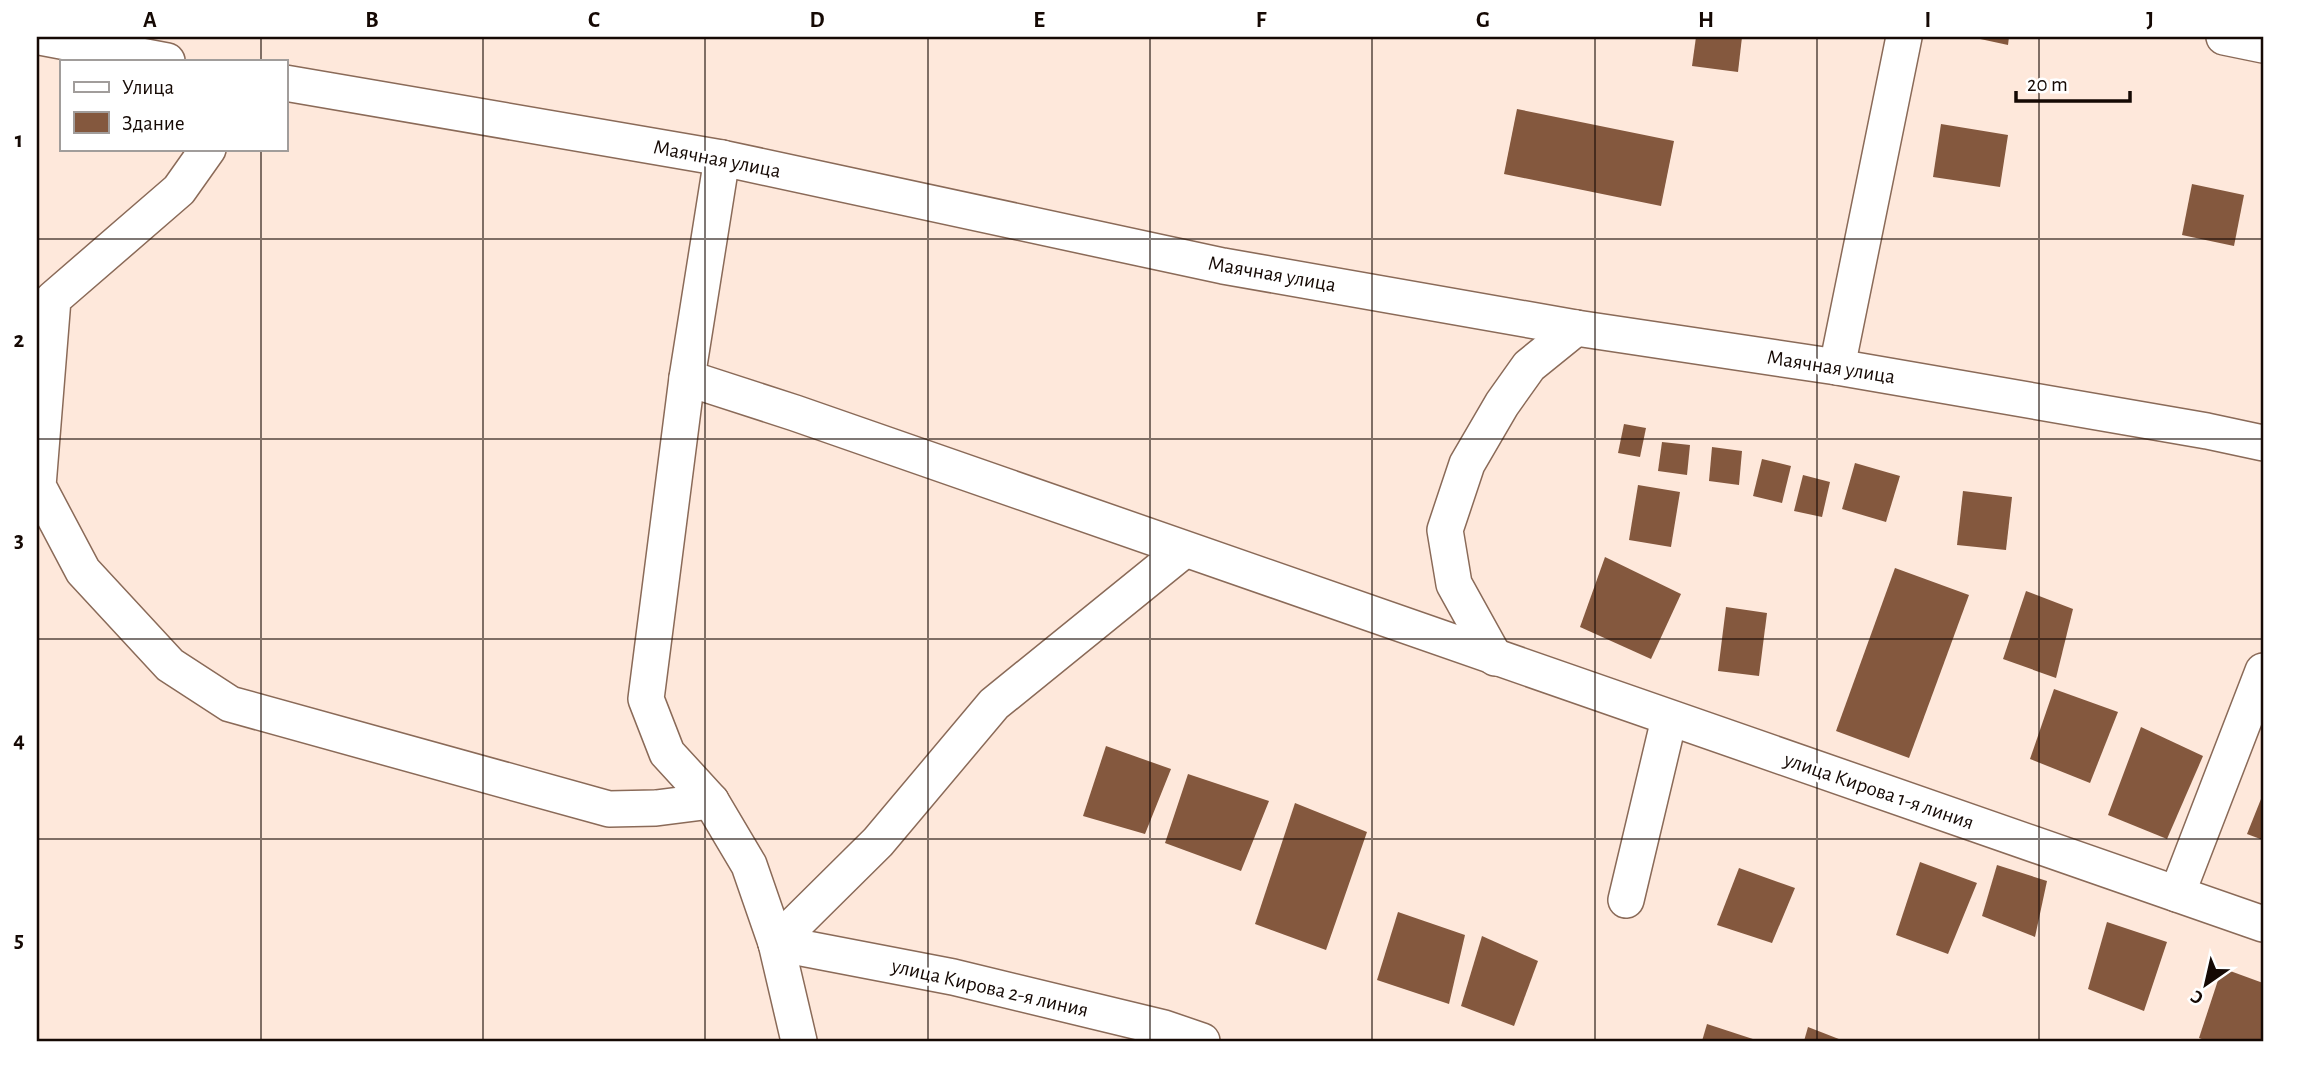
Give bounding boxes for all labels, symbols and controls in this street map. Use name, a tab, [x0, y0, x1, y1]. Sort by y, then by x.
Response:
text: A	[143, 9, 157, 32]
text: B	[365, 9, 379, 32]
text: C	[588, 9, 600, 32]
text: D	[809, 9, 825, 32]
text: E	[1033, 9, 1045, 32]
text: F	[1256, 9, 1267, 32]
text: G	[1476, 9, 1490, 32]
text: H	[1698, 9, 1714, 32]
text: I	[1925, 9, 1931, 32]
text: J	[2146, 9, 2154, 32]
legend	[60, 60, 287, 150]
scale bar	[2016, 60, 2130, 104]
text: 20 m	[2027, 74, 2068, 95]
text: Улица	[122, 77, 175, 98]
text: Здание	[122, 113, 185, 134]
text: 1	[15, 129, 23, 152]
street label: Маячная улица	[651, 136, 783, 182]
street label: Маячная улица	[1206, 252, 1338, 296]
text: 2	[14, 329, 25, 352]
street label: Маячная улица	[1765, 346, 1897, 388]
text: 3	[14, 529, 24, 552]
text: 4	[13, 729, 25, 752]
street label: улица Кирова 1-я линия	[1781, 748, 1976, 833]
text: 5	[14, 929, 24, 952]
north arrow	[2170, 948, 2240, 1018]
street label: улица Кирова 2-я линия	[889, 955, 1090, 1021]
text: С	[2188, 986, 2207, 1008]

